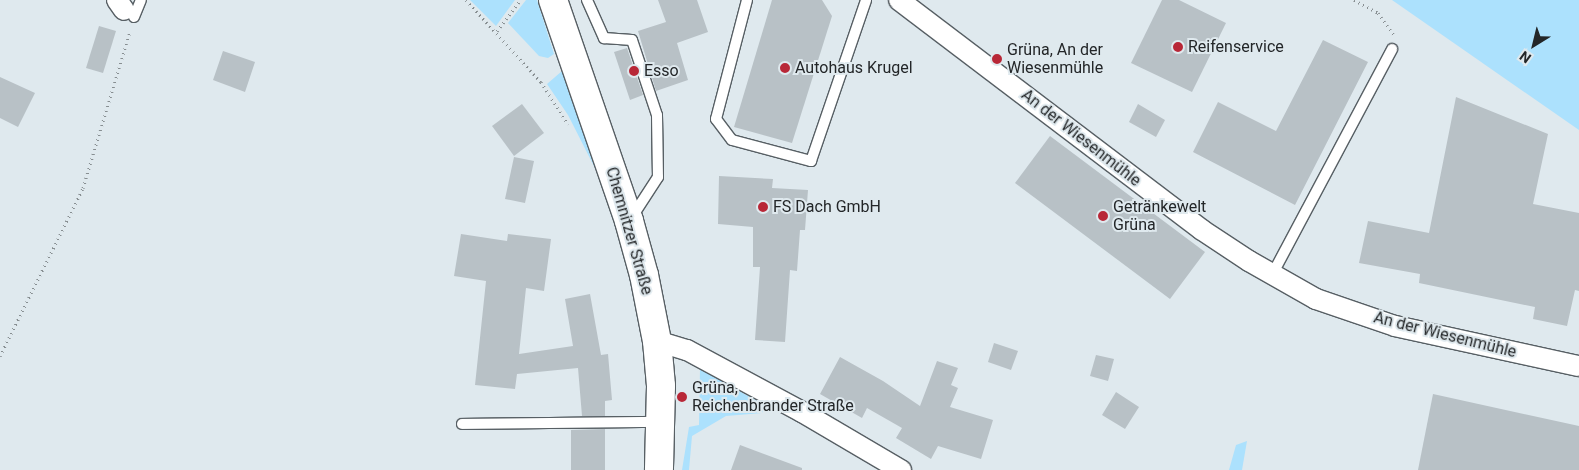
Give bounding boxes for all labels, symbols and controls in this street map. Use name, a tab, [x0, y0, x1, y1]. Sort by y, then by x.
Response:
north arrow	[1509, 20, 1559, 70]
place label: Reifenservice	[1188, 37, 1284, 57]
place label: Grüna, An der Wiesenmühle	[1007, 40, 1103, 78]
marker: Reifenservice	[1172, 41, 1184, 53]
text: N	[1516, 48, 1534, 67]
marker: Grüna, An der Wiesenmühle	[991, 53, 1003, 65]
place label: Autohaus Krugel	[795, 58, 913, 78]
place label: Esso	[644, 61, 679, 81]
marker: Autohaus Krugel	[779, 62, 791, 74]
marker: Esso	[628, 65, 640, 77]
street label: An der Wiesenmühle	[1017, 85, 1145, 191]
street label: Chemnitzer Straße	[602, 165, 656, 297]
place label: FS Dach GmbH	[773, 197, 881, 217]
place label: Getränkewelt Grüna	[1113, 197, 1206, 235]
marker: FS Dach GmbH	[757, 201, 769, 213]
marker: Getränkewelt Grüna	[1097, 210, 1109, 222]
street label: An der Wiesenmühle	[1372, 308, 1518, 362]
place label: Grüna, Reichenbrander Straße	[692, 378, 854, 416]
marker: Grüna, Reichenbrander Straße	[676, 391, 688, 403]

